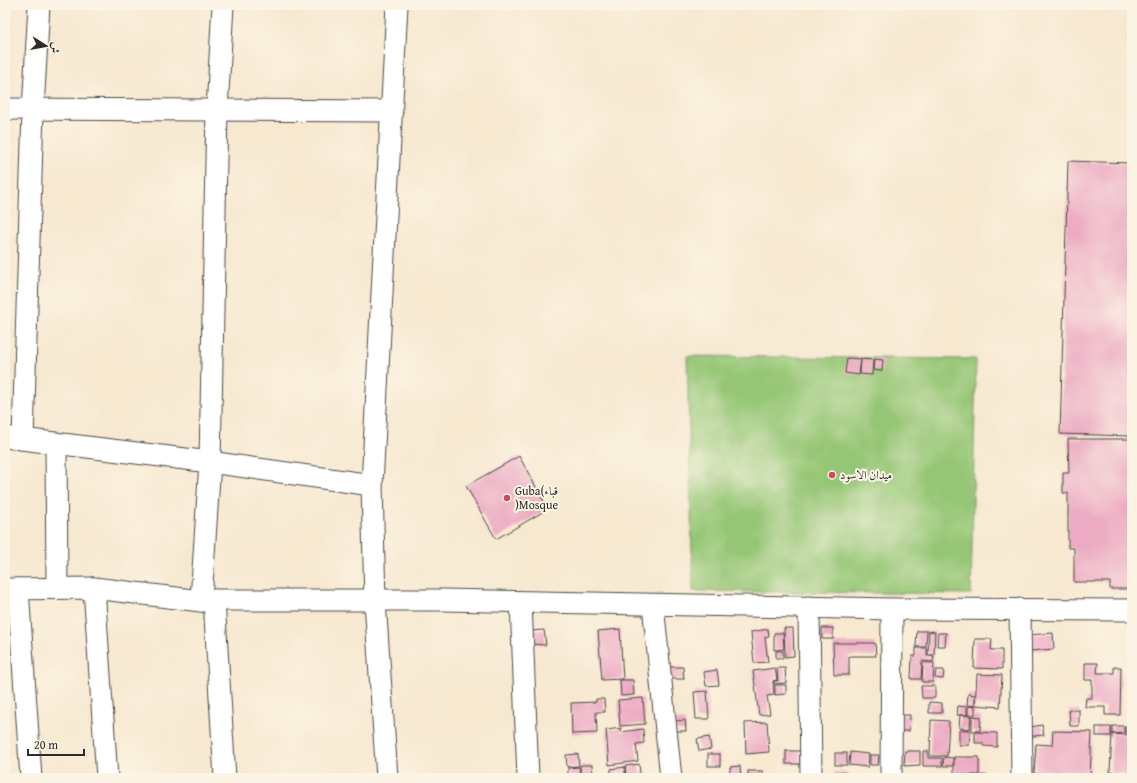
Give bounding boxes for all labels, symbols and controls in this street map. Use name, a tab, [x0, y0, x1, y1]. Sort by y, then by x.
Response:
north arrow	[26, 26, 66, 66]
text: ش	[47, 41, 65, 55]
place label: ميدان الاسود	[840, 466, 892, 483]
marker: ميدان الاسود	[827, 470, 837, 480]
place label: Guba(قباء )Mosque	[515, 482, 558, 513]
marker: Guba(قباء )Mosque	[502, 493, 512, 503]
scale bar	[28, 731, 84, 757]
text: 20 m	[34, 736, 58, 753]

